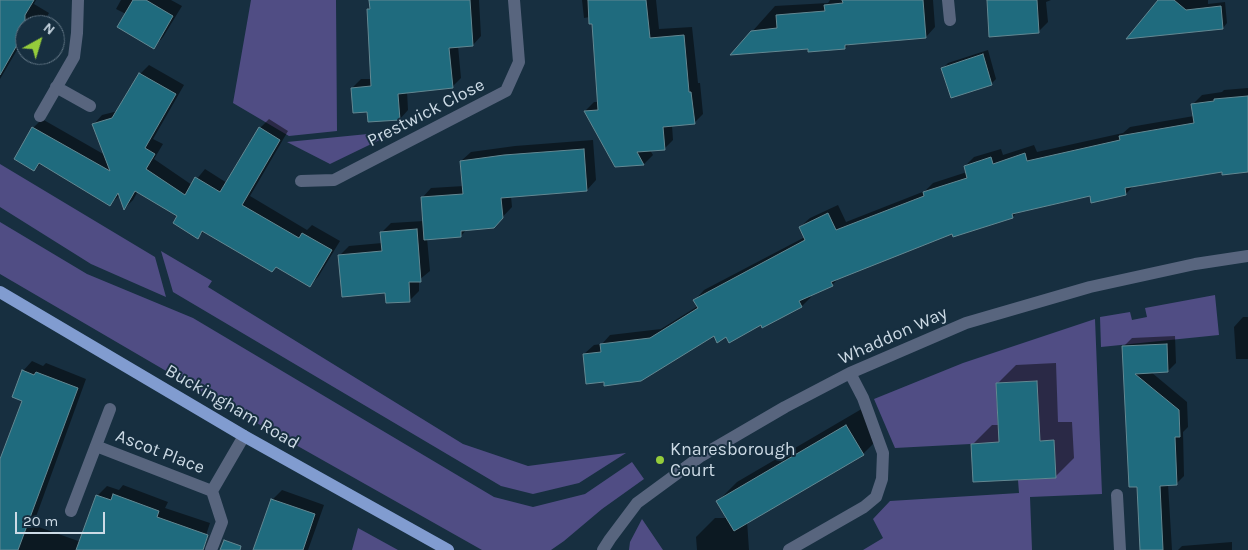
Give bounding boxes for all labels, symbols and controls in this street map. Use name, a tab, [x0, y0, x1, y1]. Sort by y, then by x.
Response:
north arrow	[15, 15, 65, 65]
text: N	[40, 19, 58, 38]
street label: Prestwick Close	[364, 74, 488, 152]
street label: Whaddon Way	[835, 302, 951, 370]
street label: Buckingham Road	[161, 360, 303, 454]
street label: Ascot Place	[113, 425, 207, 479]
place label: Knaresborough Court	[670, 439, 796, 482]
marker: Knaresborough Court	[654, 454, 666, 466]
scale bar	[18, 502, 108, 534]
text: 20 m	[23, 512, 58, 530]

